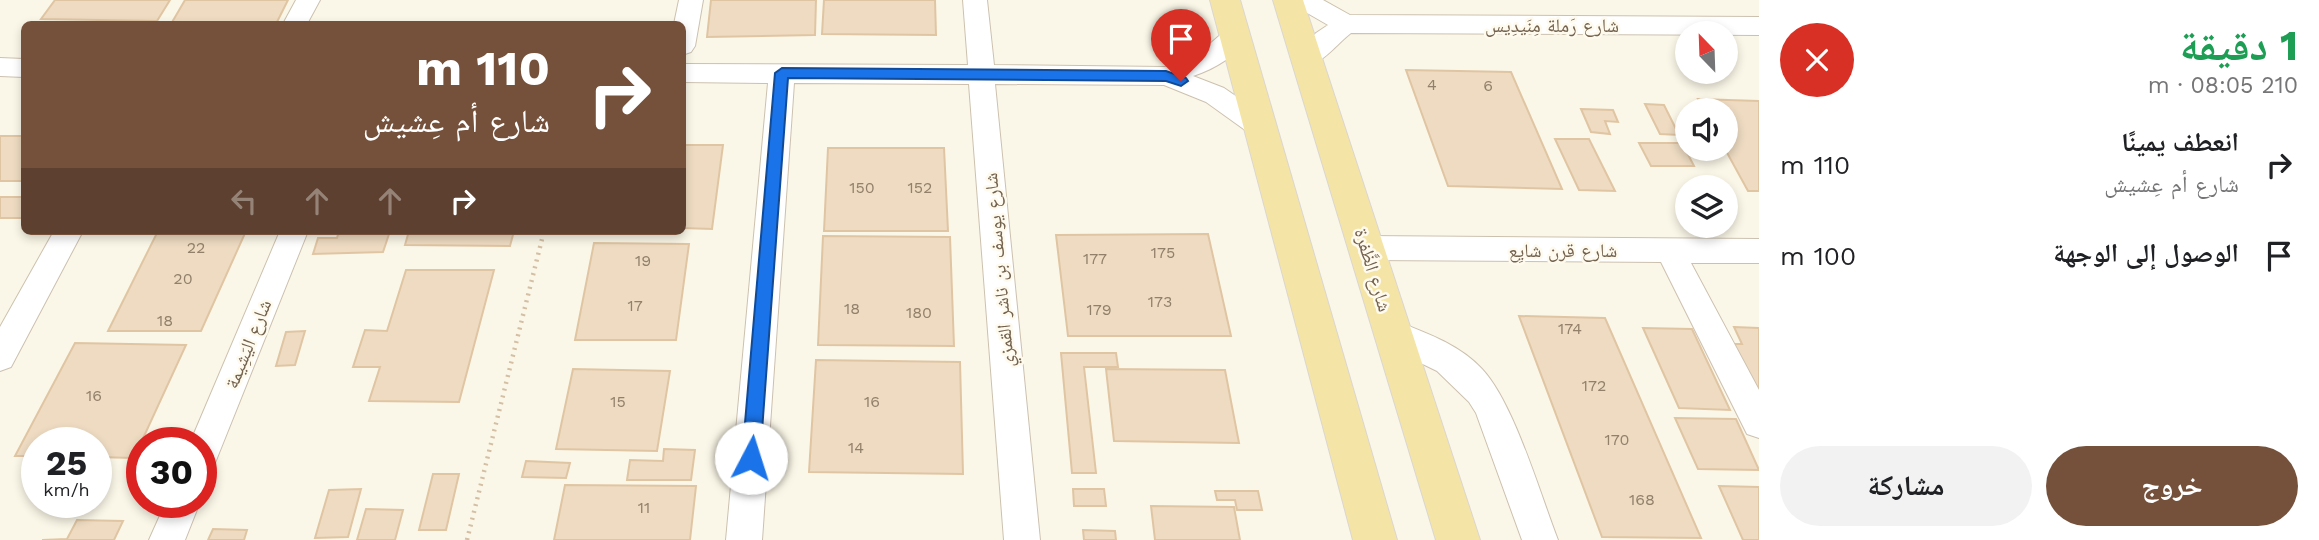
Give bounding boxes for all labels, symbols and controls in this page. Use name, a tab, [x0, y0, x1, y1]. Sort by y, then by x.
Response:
pin	[1151, 9, 1211, 81]
street label: شارع رَملة مِنَيدِيس	[1485, 14, 1619, 37]
icon: arrive	[1162, 20, 1200, 58]
north arrow	[1675, 21, 1738, 84]
map controls	[1675, 21, 1738, 238]
text: 1 دقيقة	[2180, 21, 2298, 70]
button: close	[1780, 23, 1854, 97]
text: 110 m	[416, 39, 550, 97]
icon: right	[574, 49, 665, 140]
text: 210 m · 08:05	[2148, 72, 2298, 99]
house number: 4	[1427, 75, 1437, 94]
house number: 6	[1483, 76, 1493, 95]
button: sound	[1675, 98, 1738, 161]
text: شارع أم عِشيش	[363, 102, 550, 140]
text: انعطف يمينًا	[2121, 127, 2239, 157]
icon: right	[2260, 146, 2298, 184]
text: 110 m	[1780, 150, 1850, 180]
street label: شارع يوسف بن ناشر القمزي	[979, 171, 1023, 368]
text: شارع أم عِشيش	[2104, 171, 2239, 198]
button: layers	[1675, 175, 1738, 238]
house number: 150	[849, 178, 875, 197]
house number: 152	[908, 178, 932, 197]
icon: left	[225, 182, 263, 220]
icon: ahead	[298, 182, 336, 220]
icon: ahead	[371, 182, 409, 220]
icon: right	[444, 182, 482, 220]
street label: شارع الظَّفرة	[1349, 226, 1397, 314]
icon: arrive	[2260, 237, 2298, 275]
house number: 22	[187, 238, 205, 257]
text: الوصول إلى الوجهة	[2053, 238, 2239, 268]
street label: شارع قرن شايِع	[1509, 239, 1617, 264]
text: 100 m	[1780, 241, 1856, 271]
house number: 175	[1151, 243, 1175, 262]
house number: 177	[1083, 249, 1107, 268]
house number: 19	[635, 251, 651, 270]
house number: 20	[173, 269, 193, 288]
house number: 173	[1148, 292, 1172, 311]
street label: شارع اليَشِيمة	[220, 296, 276, 392]
house number: 17	[627, 296, 643, 315]
house number: 18	[844, 299, 860, 318]
house number: 179	[1086, 300, 1112, 319]
house number: 180	[906, 303, 932, 322]
house number: 18	[157, 311, 173, 330]
house number: 174	[1558, 319, 1582, 338]
house number: 172	[1582, 376, 1606, 395]
house number: 16	[86, 386, 102, 405]
house number: 15	[610, 392, 626, 411]
house number: 16	[864, 392, 880, 411]
position arrow	[714, 421, 788, 495]
speed limit sign: 30	[126, 427, 217, 518]
house number: 170	[1605, 430, 1629, 449]
house number: 14	[848, 438, 864, 457]
text: 25	[46, 442, 87, 484]
button: مشاركة	[1780, 446, 2032, 526]
button: خروج	[2046, 446, 2298, 526]
text: km/h	[43, 479, 90, 500]
house number: 168	[1629, 490, 1655, 509]
house number: 11	[638, 498, 650, 517]

